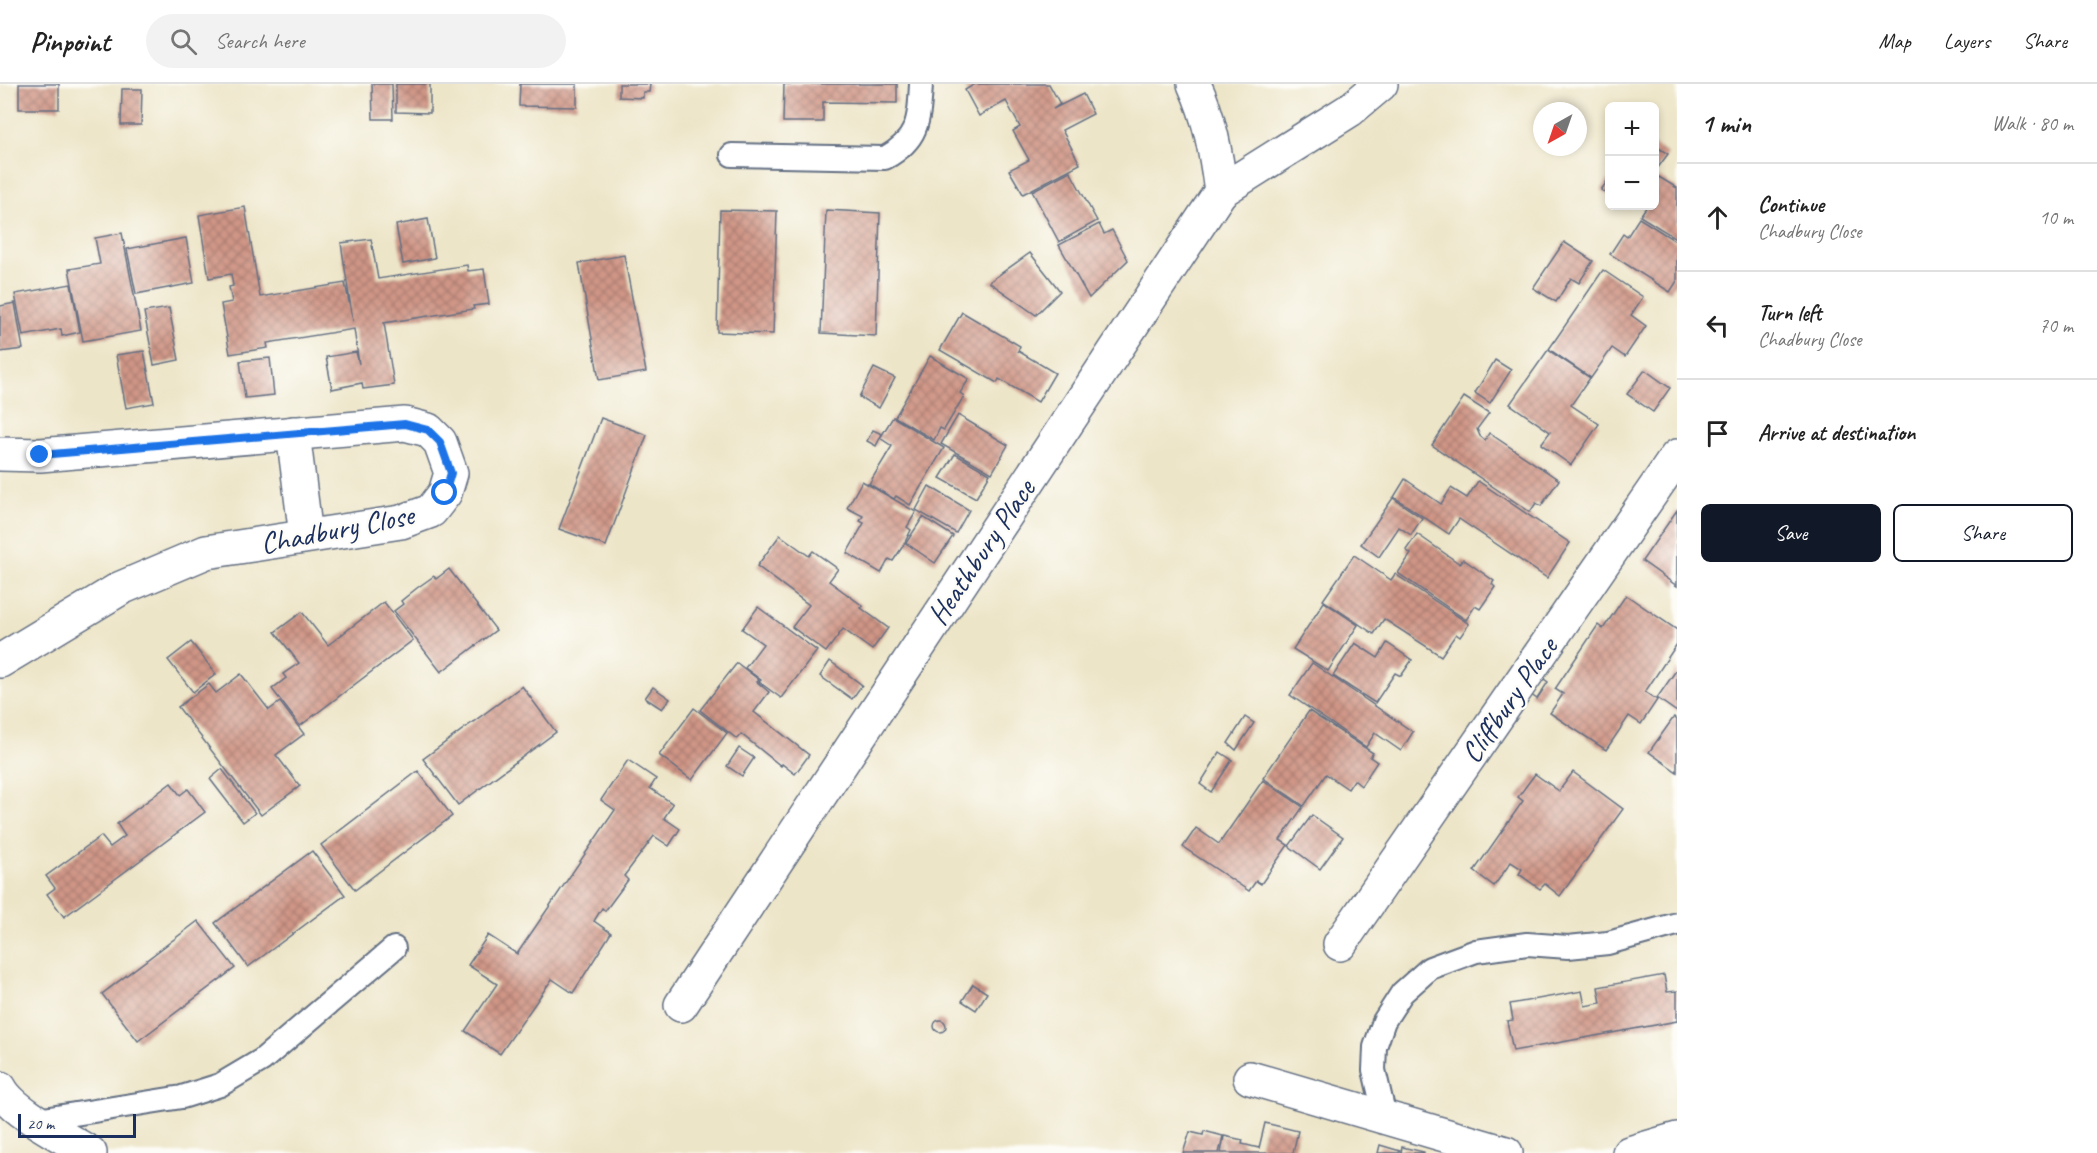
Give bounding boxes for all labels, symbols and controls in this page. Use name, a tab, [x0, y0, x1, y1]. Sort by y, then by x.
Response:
search box	[146, 14, 566, 68]
text: Pinpoint	[30, 24, 110, 59]
icon: search	[167, 25, 200, 58]
text: Search here	[215, 27, 305, 55]
text: Map	[1878, 28, 1911, 54]
text: Layers	[1944, 28, 1990, 54]
text: Share	[2023, 28, 2067, 54]
north arrow	[1533, 102, 1587, 156]
map controls	[1605, 102, 1659, 210]
button: +	[1605, 102, 1659, 156]
text: 1 min	[1701, 107, 1751, 140]
text: Walk · 80 m	[1992, 111, 2073, 136]
button: −	[1605, 156, 1659, 210]
text: Continue	[1758, 191, 1824, 219]
icon: ahead	[1701, 201, 1734, 234]
text: 10 m	[2039, 205, 2073, 230]
text: Chadbury Close	[1758, 219, 1861, 244]
text: Turn left	[1758, 299, 1822, 327]
icon: left	[1701, 309, 1734, 342]
text: 70 m	[2039, 313, 2073, 338]
text: Chadbury Close	[1758, 327, 1861, 352]
icon: arrive	[1701, 417, 1734, 450]
text: Arrive at destination	[1758, 419, 1915, 447]
route end	[26, 441, 52, 467]
street label: Heathbury Place	[919, 470, 1045, 632]
route start	[431, 479, 457, 505]
street label: Chadbury Close	[257, 495, 419, 562]
button: Save	[1701, 504, 1881, 562]
button: Share	[1893, 504, 2073, 562]
street label: Cliffbury Place	[1452, 628, 1567, 770]
scale bar	[18, 1111, 136, 1138]
text: 20 m	[27, 1114, 54, 1134]

